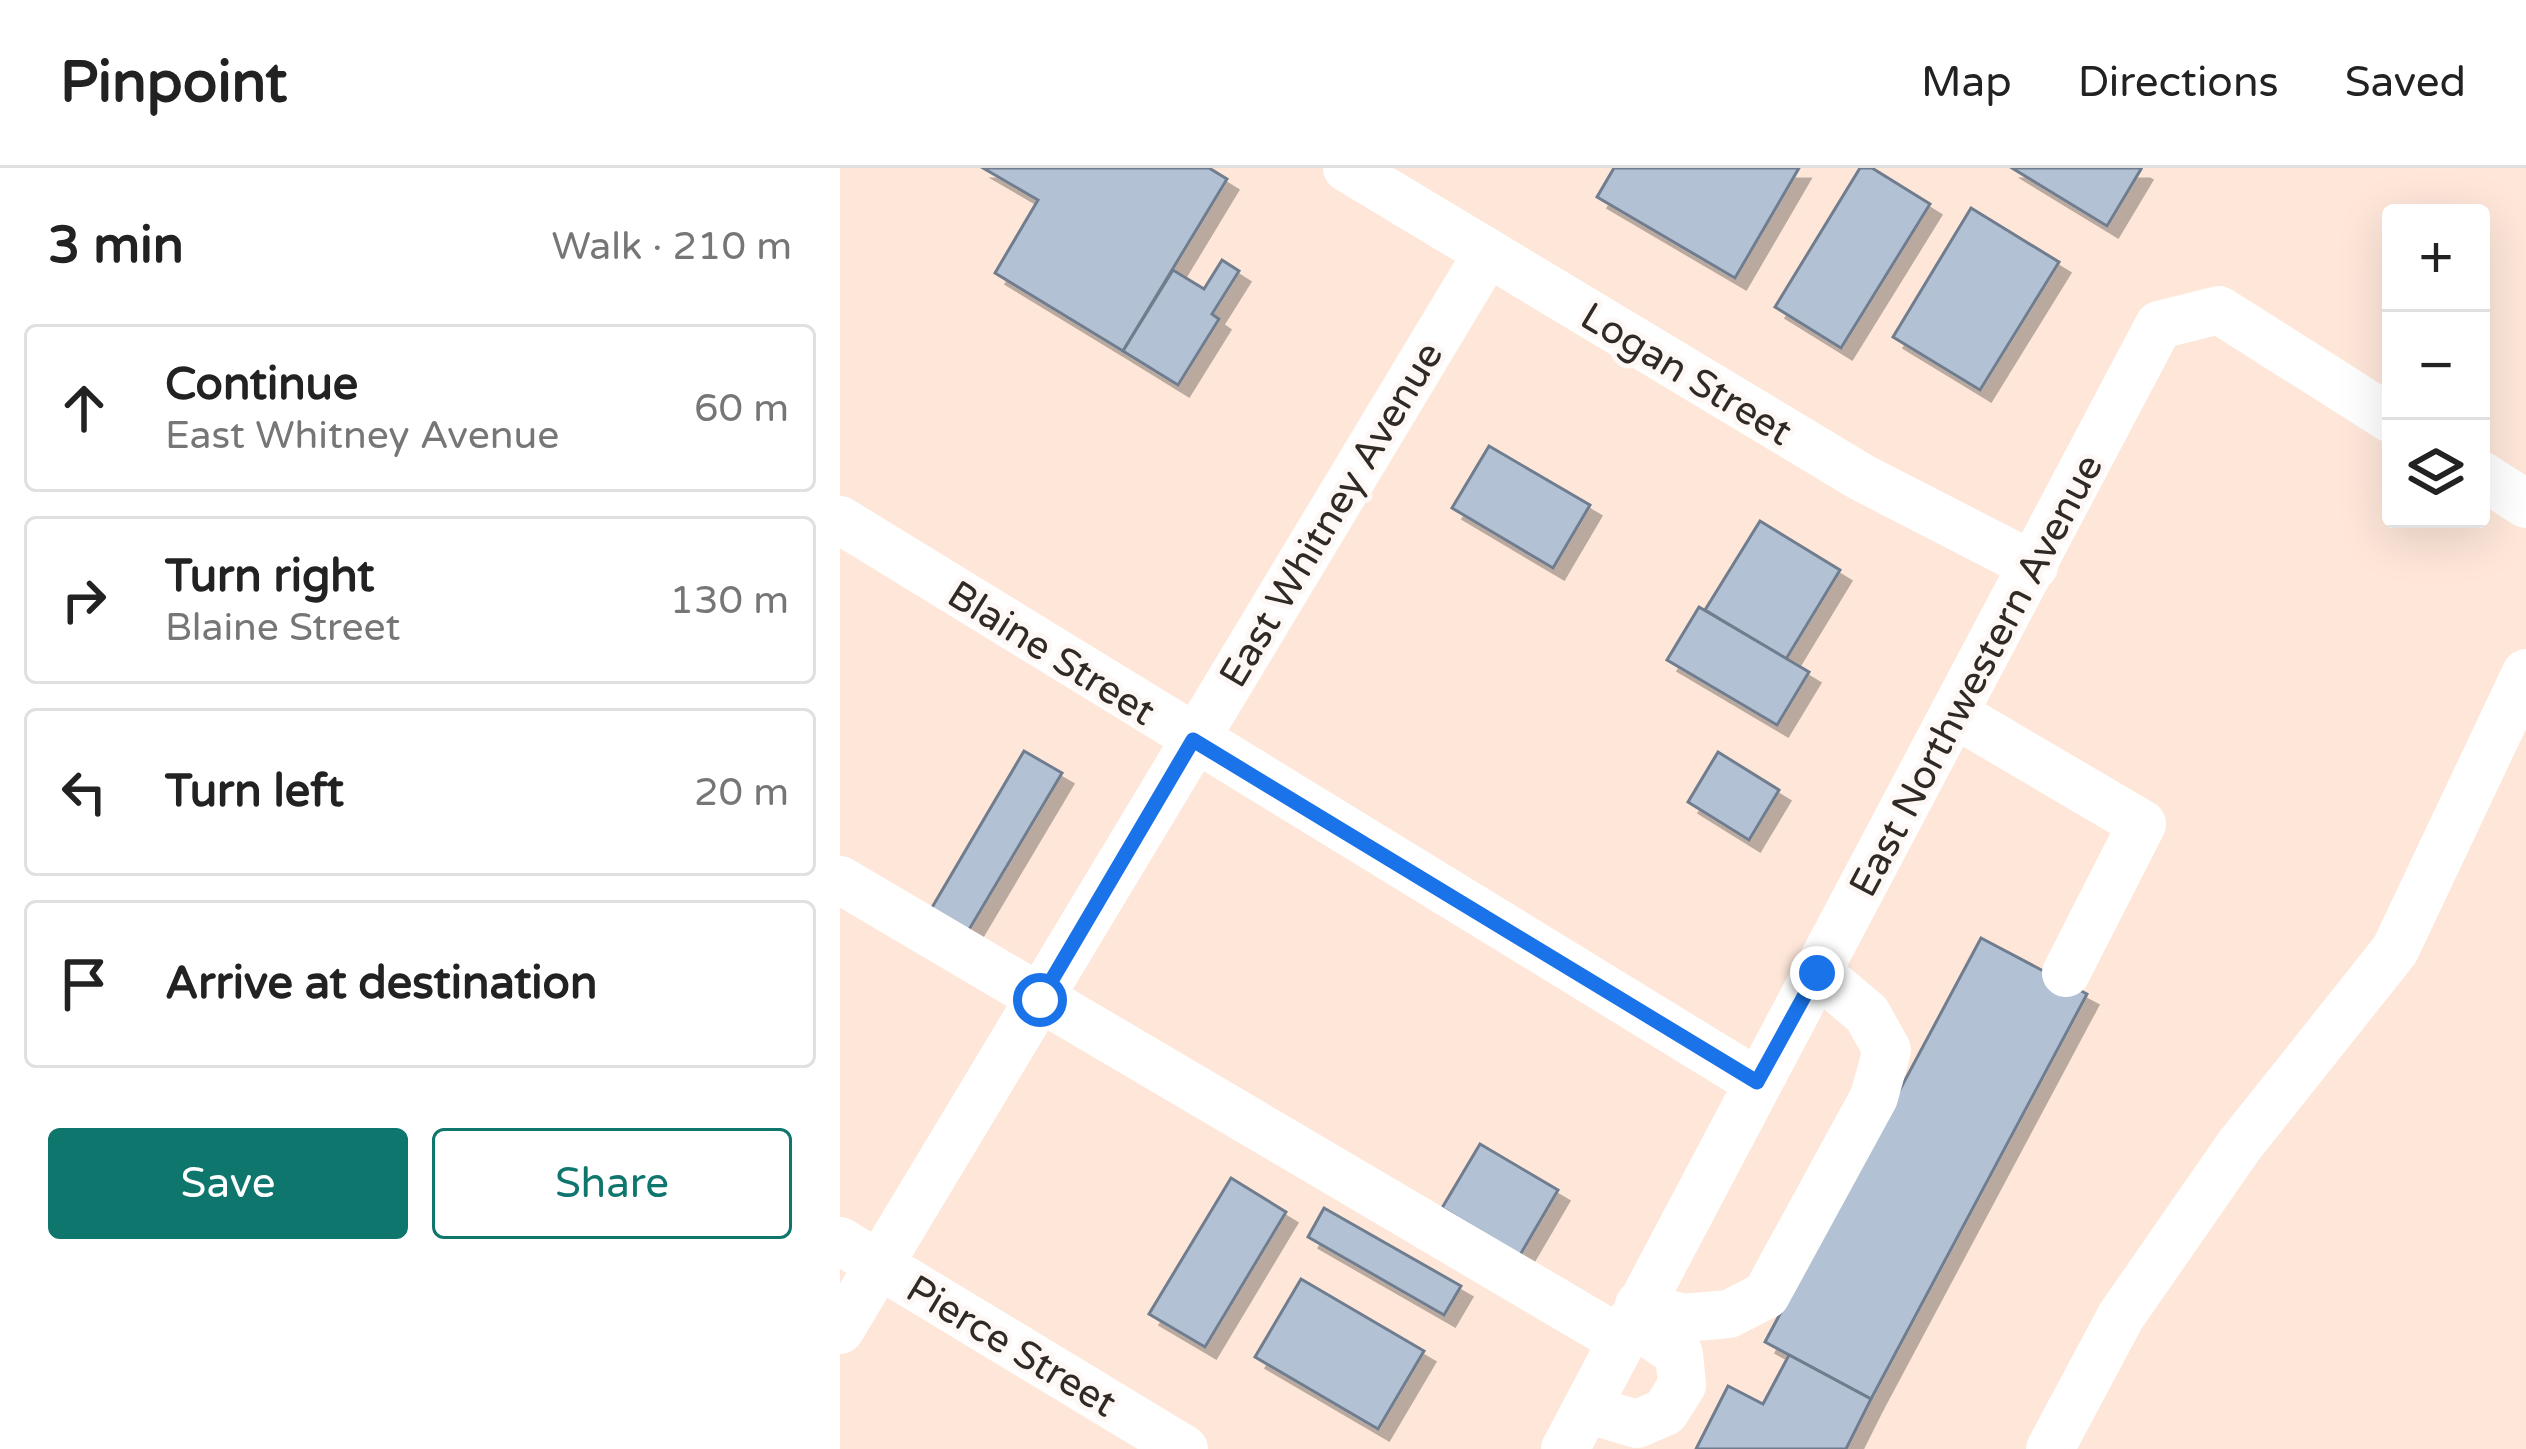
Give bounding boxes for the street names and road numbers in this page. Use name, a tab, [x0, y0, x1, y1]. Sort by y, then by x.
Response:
street label: Logan Street	[1572, 293, 1800, 456]
street label: East Whitney Avenue	[1210, 334, 1453, 696]
street label: East Northwestern Avenue	[1840, 446, 2113, 905]
street label: Blaine Street	[939, 571, 1164, 736]
street label: Pierce Street	[898, 1265, 1125, 1427]

